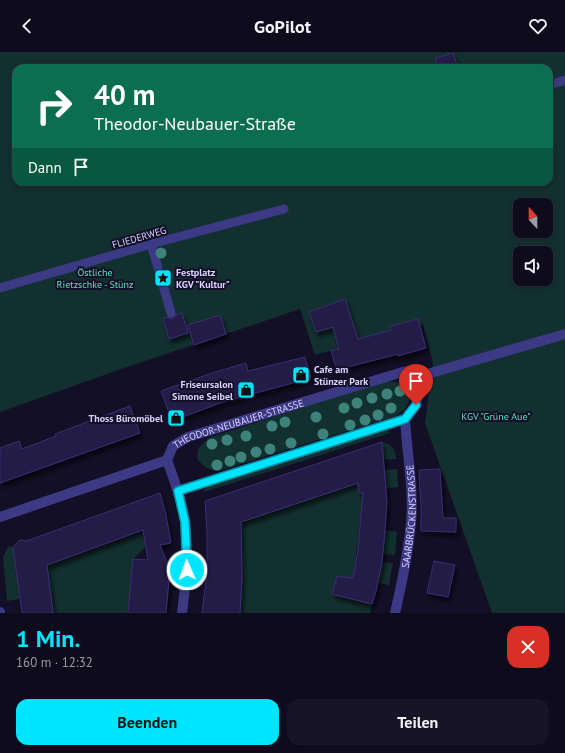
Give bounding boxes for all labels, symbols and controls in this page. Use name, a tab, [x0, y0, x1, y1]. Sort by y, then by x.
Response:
icon: back	[16, 15, 38, 37]
text: GoPilot	[254, 15, 311, 38]
icon: heart	[527, 15, 549, 37]
text: 40 m	[94, 76, 155, 113]
icon: right	[28, 80, 80, 132]
text: Theodor-Neubauer-Straße	[94, 112, 296, 135]
icon: arrive	[70, 156, 92, 178]
text: Dann	[28, 158, 62, 177]
north arrow	[513, 198, 553, 238]
map controls	[513, 198, 553, 286]
street label: FLIEDERWEG	[111, 224, 168, 251]
button: sound	[513, 246, 553, 286]
park label: Östliche Rietzschke - Stünz	[57, 266, 133, 291]
place label: Festplatz KGV "Kultur"	[176, 266, 230, 291]
place icon: Festplatz KGV "Kultur"	[153, 268, 173, 288]
place label: Cafe am Stünzer Park	[314, 363, 368, 388]
pin	[399, 364, 433, 405]
shop icon: Cafe am Stünzer Park	[291, 365, 311, 385]
icon: arrive	[405, 370, 427, 392]
place label: Friseursalon Simone Seibel	[172, 378, 233, 403]
shop icon: Friseursalon Simone Seibel	[236, 380, 256, 400]
street label: THEODOR-NEUBAUER-STRASSE	[171, 396, 305, 452]
shop icon: Thoss Büromöbel	[166, 408, 186, 428]
park label: KGV "Grüne Aue"	[461, 410, 531, 423]
place label: Thoss Büromöbel	[89, 412, 163, 425]
street label: SAARBRÜCKENSTRASSE	[399, 464, 419, 569]
position arrow	[166, 549, 208, 591]
text: 1 Min.	[16, 623, 80, 654]
button: close	[507, 626, 549, 668]
text: 160 m · 12:32	[16, 654, 93, 671]
button: Beenden	[16, 699, 279, 745]
button: Teilen	[287, 699, 549, 745]

